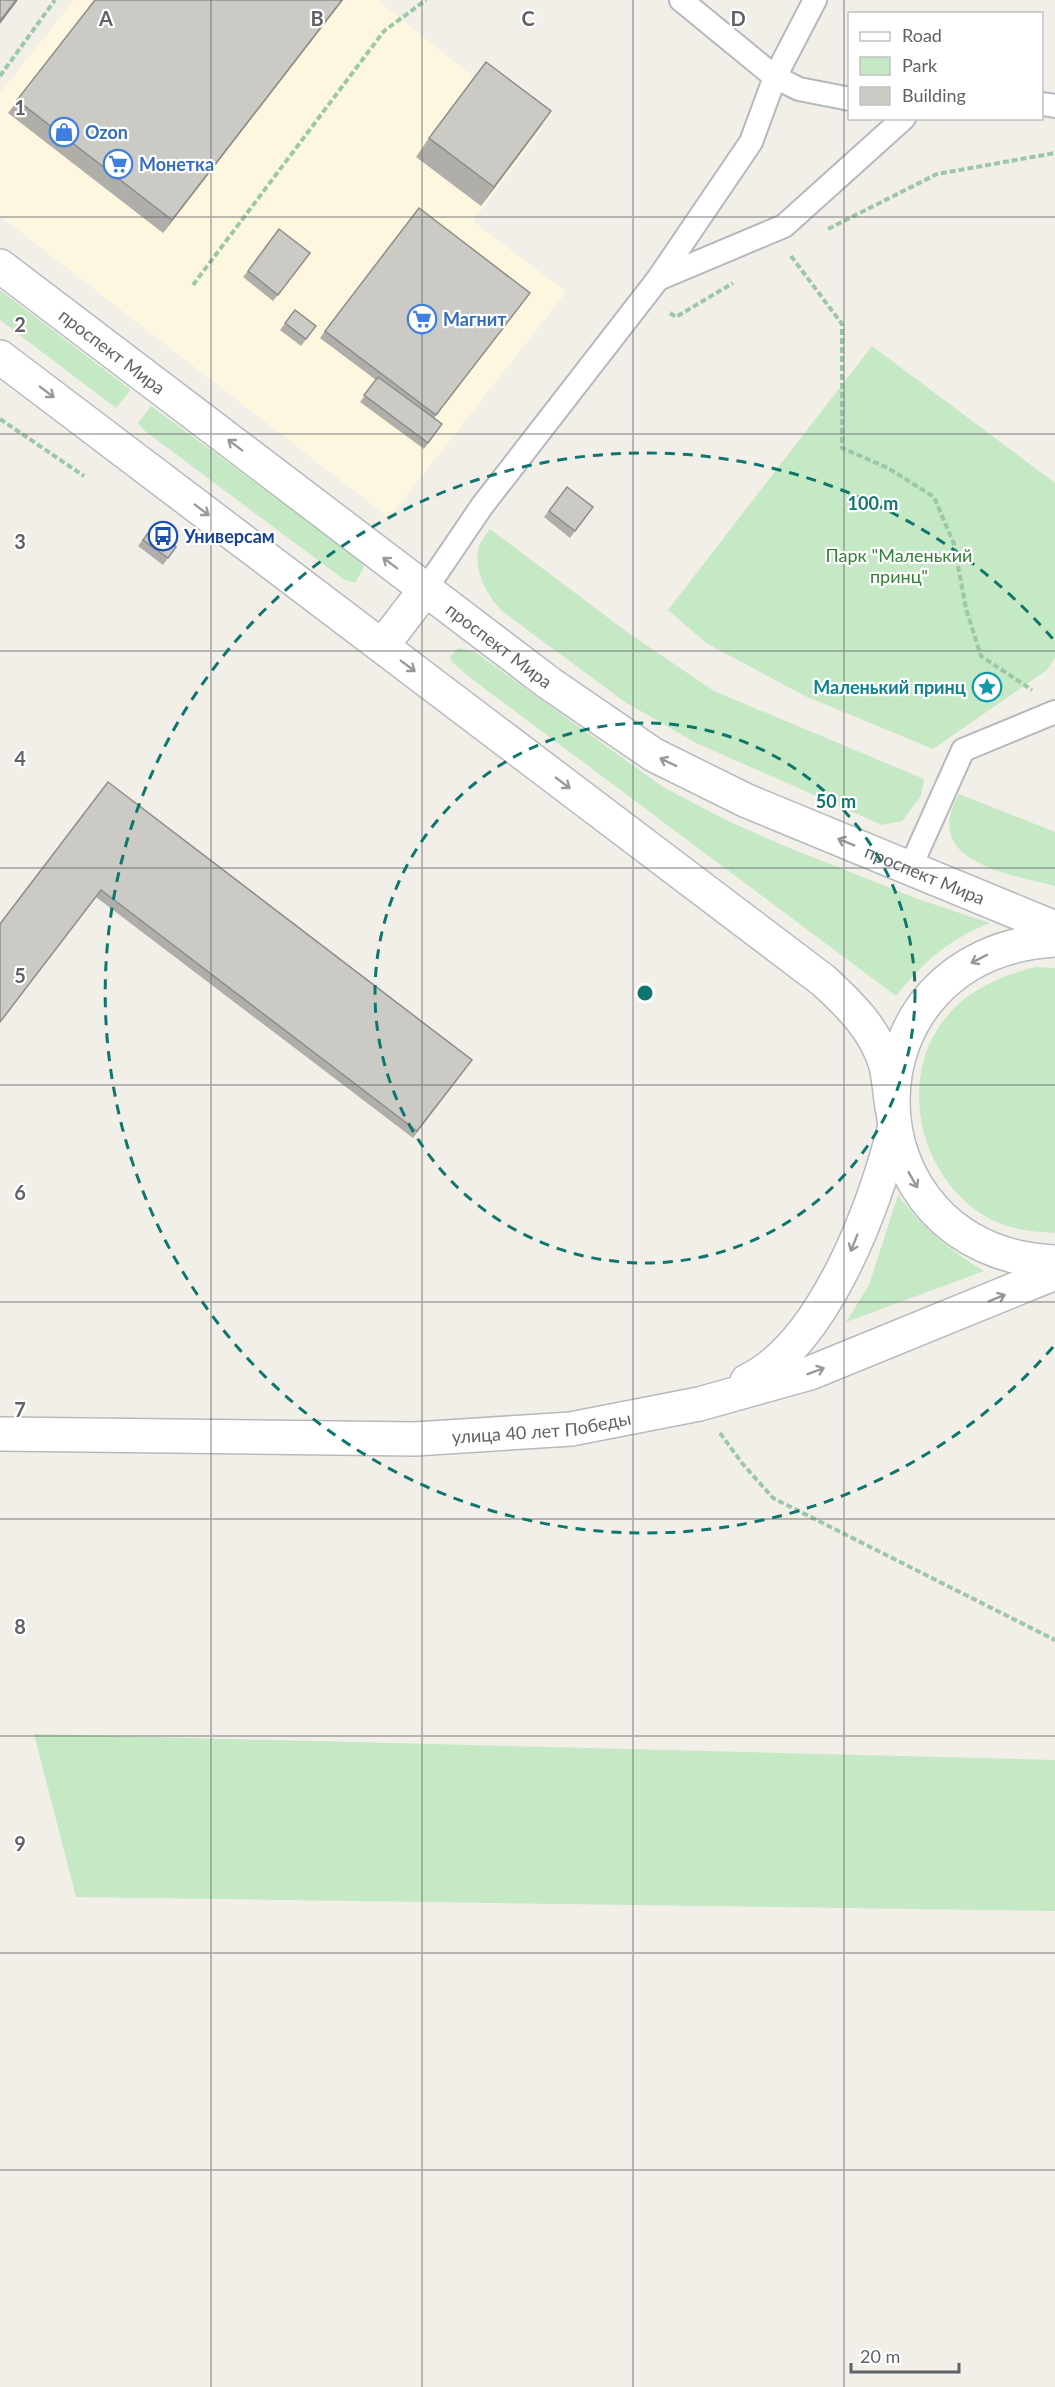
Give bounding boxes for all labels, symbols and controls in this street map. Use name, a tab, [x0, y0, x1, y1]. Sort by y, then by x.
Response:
text: A	[98, 6, 113, 30]
text: B	[310, 6, 324, 30]
text: C	[521, 6, 535, 30]
text: D	[730, 6, 746, 30]
legend	[848, 12, 1043, 120]
text: Road	[902, 24, 942, 46]
text: Park	[902, 54, 938, 76]
text: Building	[902, 84, 966, 106]
text: 1	[14, 95, 26, 119]
shop icon: Ozon	[48, 116, 80, 148]
place label: Ozon	[85, 121, 128, 143]
supermarket icon: Монетка	[102, 148, 134, 180]
place label: Монетка	[139, 153, 214, 175]
supermarket icon: Магнит	[406, 303, 438, 335]
street label: проспект Мира	[55, 304, 170, 399]
place label: Магнит	[443, 308, 507, 330]
text: 2	[14, 312, 26, 336]
one-way arrow	[38, 386, 54, 399]
one-way arrow	[227, 439, 243, 452]
text: 100 m	[848, 492, 898, 514]
one-way arrow	[194, 504, 210, 517]
bus stop icon: Универсам	[147, 520, 179, 552]
place label: Универсам	[183, 525, 275, 547]
text: 3	[14, 529, 26, 553]
park label: Парк "Маленький принц"	[826, 544, 972, 587]
one-way arrow	[382, 557, 398, 570]
street label: проспект Мира	[442, 598, 557, 693]
one-way arrow	[400, 659, 416, 672]
place icon: Маленький принц	[971, 671, 1003, 703]
place label: Маленький принц	[813, 676, 966, 698]
text: 4	[14, 746, 26, 770]
one-way arrow	[660, 756, 677, 768]
one-way arrow	[555, 777, 571, 790]
text: 50 m	[816, 790, 856, 812]
one-way arrow	[837, 836, 856, 847]
street label: проспект Мира	[862, 840, 988, 909]
one-way arrow	[970, 954, 988, 965]
text: 5	[14, 963, 26, 987]
centre of rings	[635, 983, 655, 1003]
one-way arrow	[907, 1171, 919, 1188]
text: 6	[14, 1180, 26, 1204]
one-way arrow	[848, 1233, 859, 1252]
one-way arrow	[987, 1292, 1005, 1303]
one-way arrow	[806, 1365, 825, 1376]
text: 7	[14, 1397, 26, 1421]
street label: улица 40 лет Победы	[451, 1407, 633, 1448]
text: 8	[14, 1614, 26, 1638]
text: 9	[14, 1831, 26, 1855]
scale bar	[851, 2336, 959, 2374]
text: 20 m	[860, 2345, 900, 2367]

